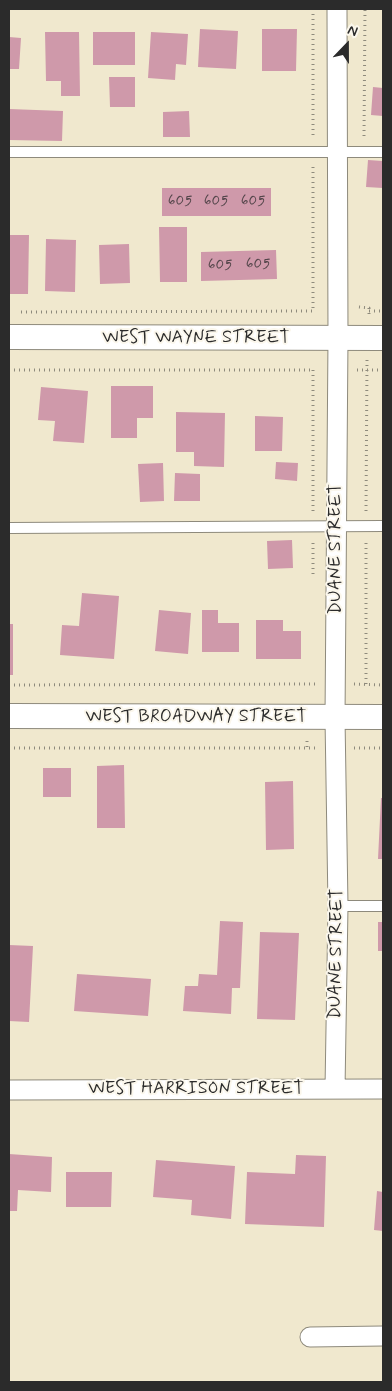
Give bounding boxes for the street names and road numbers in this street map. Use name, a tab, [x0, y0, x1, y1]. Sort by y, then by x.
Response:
street label: WEST WAYNE STREET	[102, 327, 290, 349]
street label: DUANE STREET	[325, 484, 347, 614]
street label: WEST BROADWAY STREET	[85, 706, 307, 728]
street label: DUANE STREET	[325, 888, 349, 1020]
street label: WEST HARRISON STREET	[88, 1078, 304, 1100]

